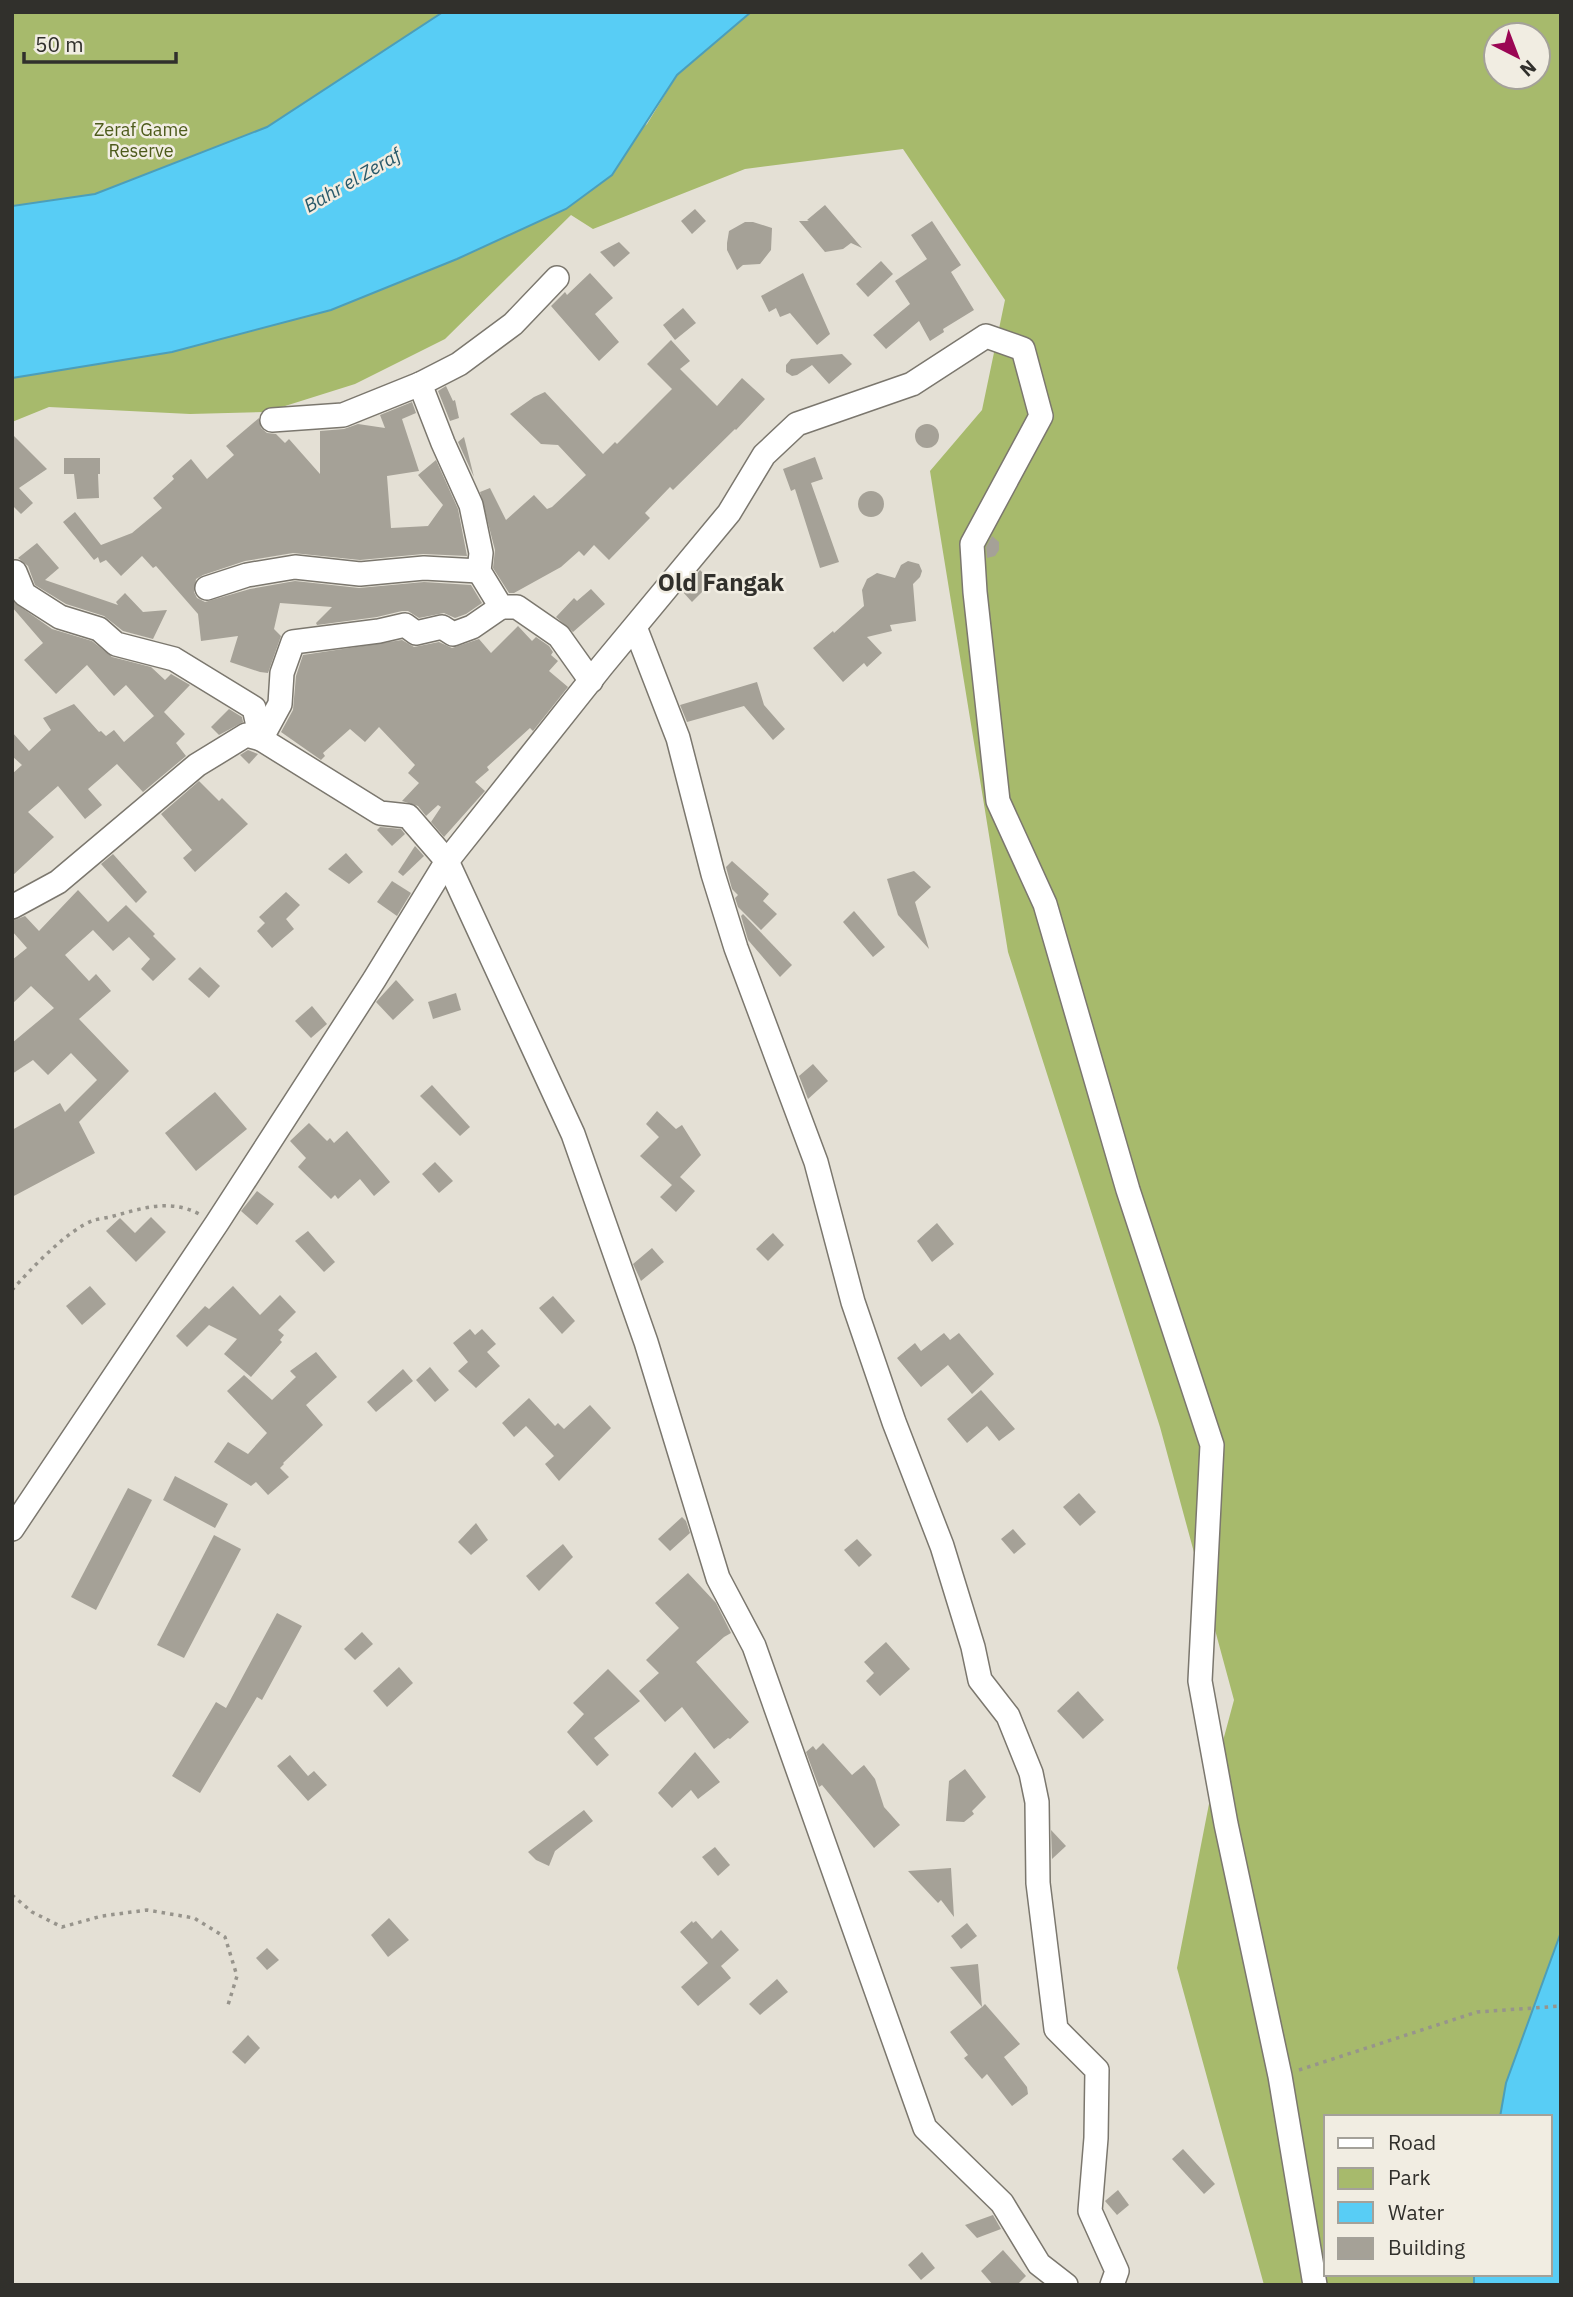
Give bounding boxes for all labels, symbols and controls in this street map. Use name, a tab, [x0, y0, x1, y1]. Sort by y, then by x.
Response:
scale bar	[24, 21, 177, 65]
north arrow	[1482, 21, 1552, 91]
text: 50 m	[35, 30, 84, 58]
text: N	[1515, 55, 1542, 82]
park label: Zeraf Game Reserve	[94, 118, 188, 162]
water label: Bahr el Zeraf	[299, 142, 407, 217]
district label: Old Fangak	[658, 566, 784, 598]
legend	[1324, 2115, 1552, 2276]
text: Road	[1388, 2128, 1436, 2156]
text: Park	[1388, 2163, 1431, 2191]
text: Water	[1388, 2198, 1445, 2226]
text: Building	[1388, 2233, 1465, 2261]

